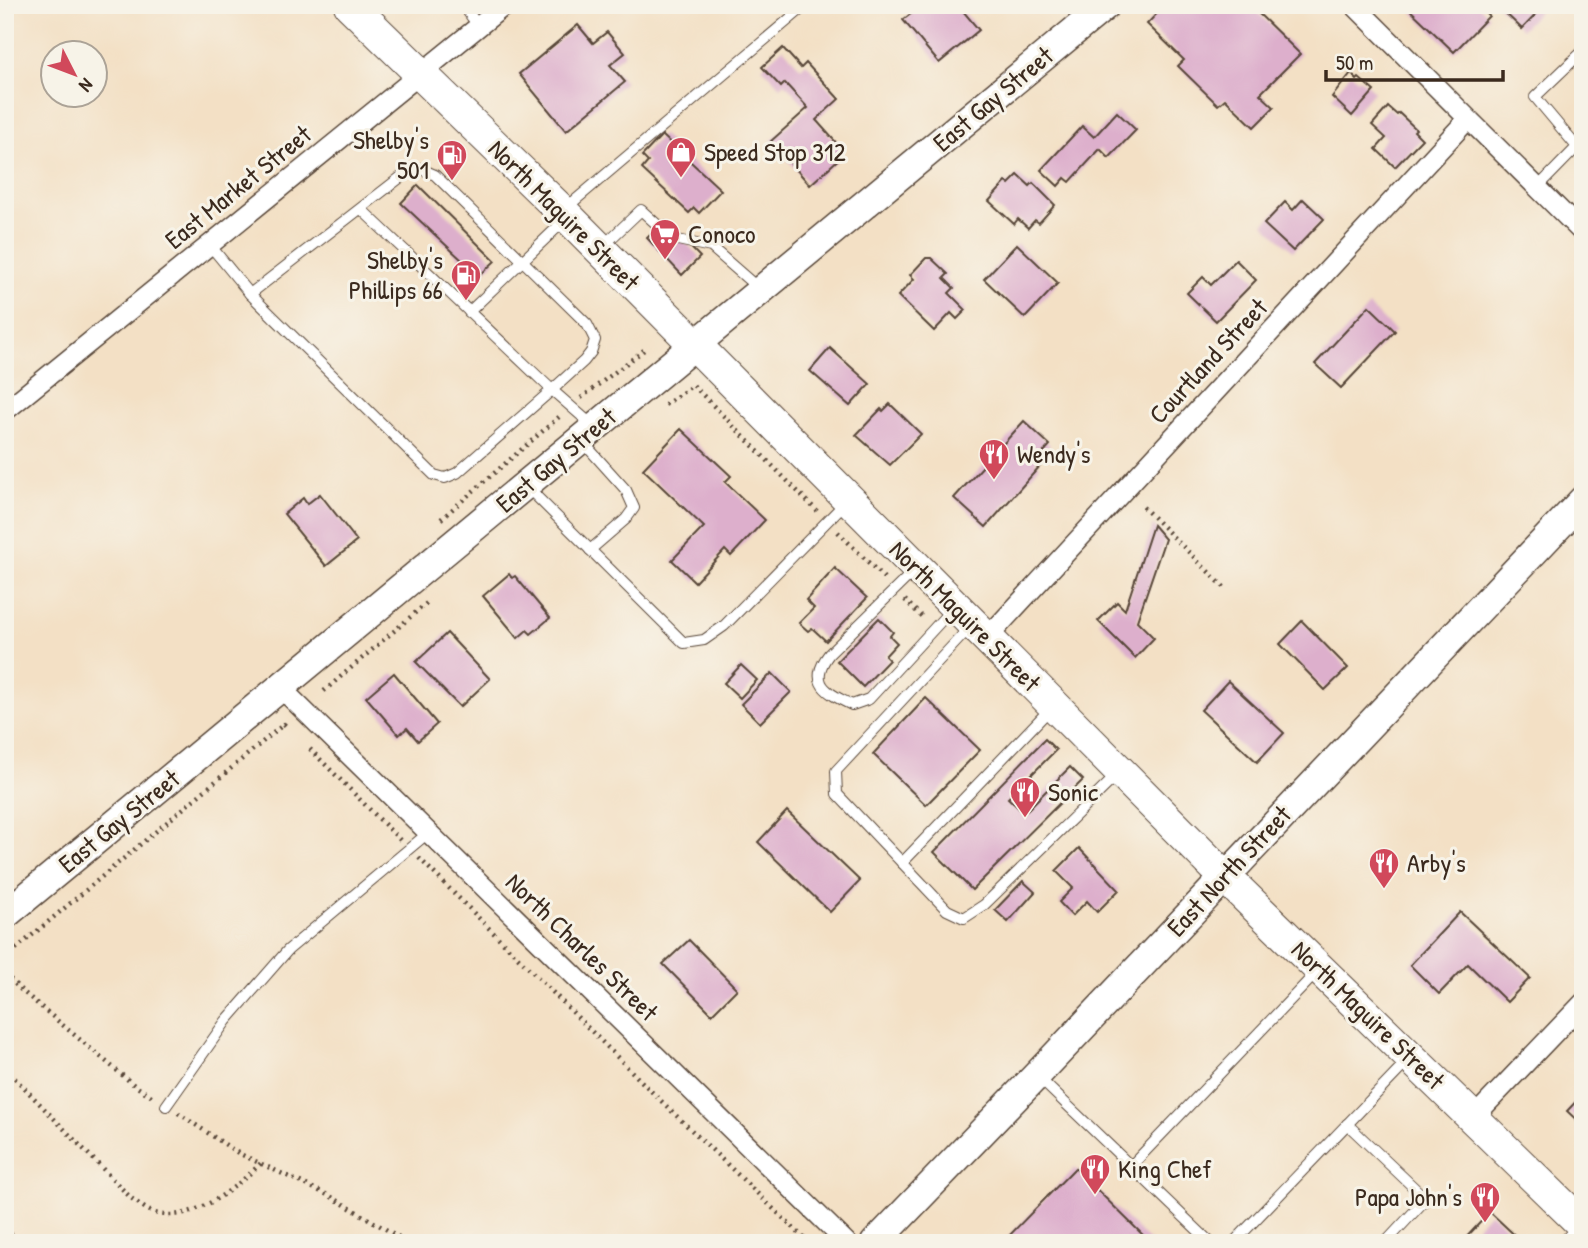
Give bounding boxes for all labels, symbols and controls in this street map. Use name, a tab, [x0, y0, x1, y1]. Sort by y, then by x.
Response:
street label: East Gay Street	[925, 37, 1061, 159]
north arrow	[38, 38, 108, 108]
scale bar	[1326, 38, 1502, 82]
text: 50 m	[1336, 48, 1373, 77]
text: N	[74, 73, 100, 98]
street label: East Market Street	[157, 116, 319, 257]
place label: Shelby's 501	[353, 122, 429, 187]
street label: North Maguire Street	[481, 131, 648, 299]
place label: Speed Stop 312	[704, 134, 846, 169]
shop icon: Speed Stop 312	[664, 135, 698, 179]
fuel station icon: Shelby's 501	[435, 138, 469, 182]
place label: Conoco	[688, 216, 756, 251]
supermarket icon: Conoco	[648, 217, 682, 261]
place label: Shelby's Phillips 66	[349, 242, 443, 307]
fuel station icon: Shelby's Phillips 66	[449, 258, 483, 302]
street label: Courtland Street	[1140, 290, 1276, 431]
street label: East Gay Street	[488, 398, 624, 520]
place label: Wendy's	[1017, 436, 1091, 471]
restaurant icon: Wendy's	[977, 437, 1011, 481]
street label: North Maguire Street	[882, 532, 1049, 700]
street label: East Gay Street	[51, 760, 188, 880]
place label: Sonic	[1048, 774, 1098, 809]
restaurant icon: Sonic	[1008, 775, 1042, 819]
street label: East North Street	[1159, 797, 1299, 944]
place label: Arby's	[1407, 845, 1466, 880]
restaurant icon: Arby's	[1367, 846, 1401, 890]
street label: North Charles Street	[498, 865, 667, 1029]
street label: North Maguire Street	[1284, 932, 1453, 1098]
place label: King Chef	[1118, 1151, 1212, 1186]
restaurant icon: King Chef	[1078, 1152, 1112, 1196]
place label: Papa John's	[1355, 1179, 1462, 1214]
restaurant icon: Papa John's	[1468, 1180, 1502, 1224]

